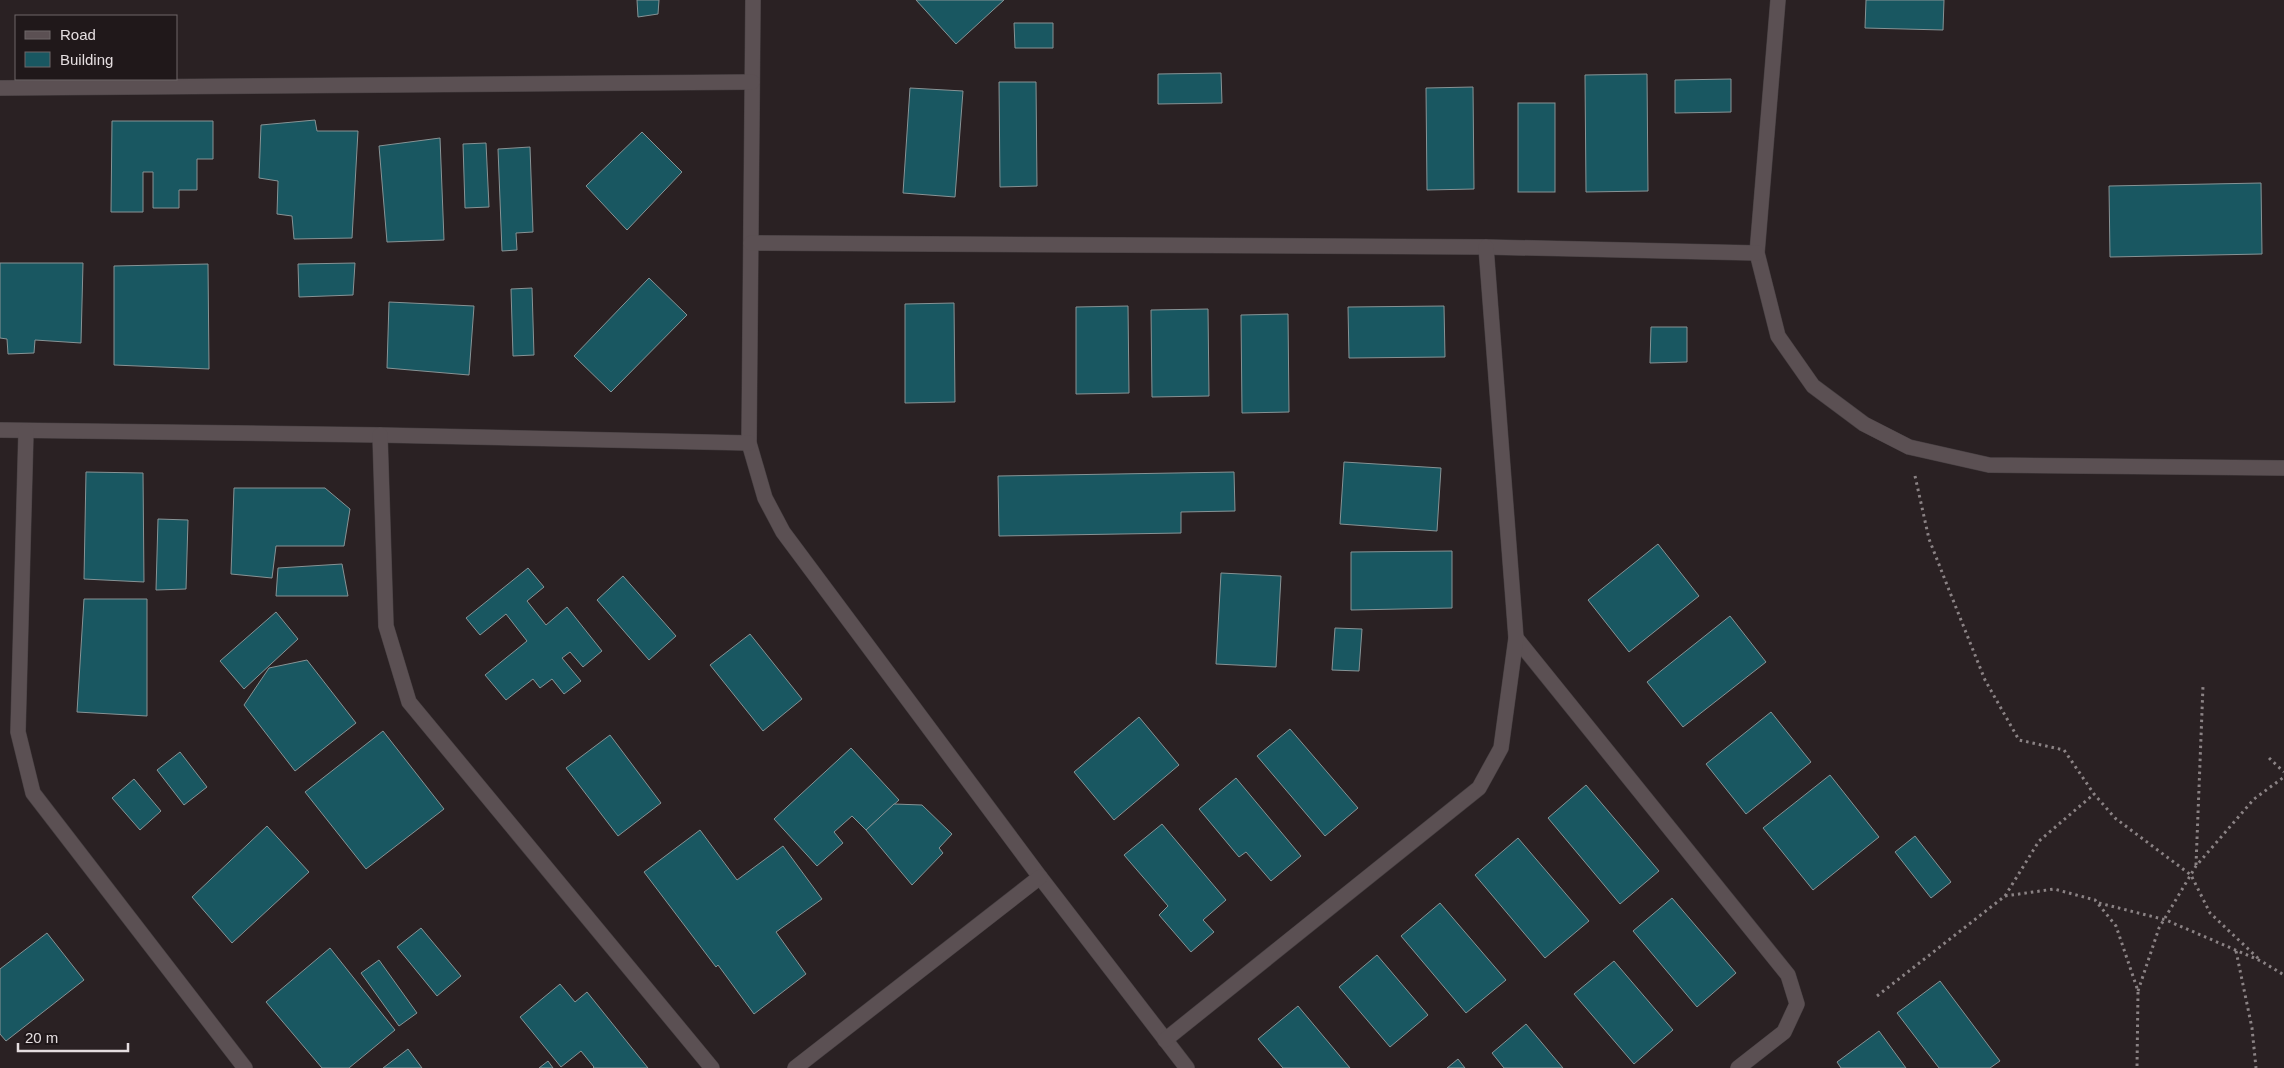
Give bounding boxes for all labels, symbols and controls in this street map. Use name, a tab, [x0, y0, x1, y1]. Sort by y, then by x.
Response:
legend	[15, 15, 178, 80]
text: Road	[60, 26, 96, 43]
text: Building	[60, 51, 113, 68]
scale bar	[18, 1020, 128, 1052]
text: 20 m	[25, 1029, 58, 1046]

